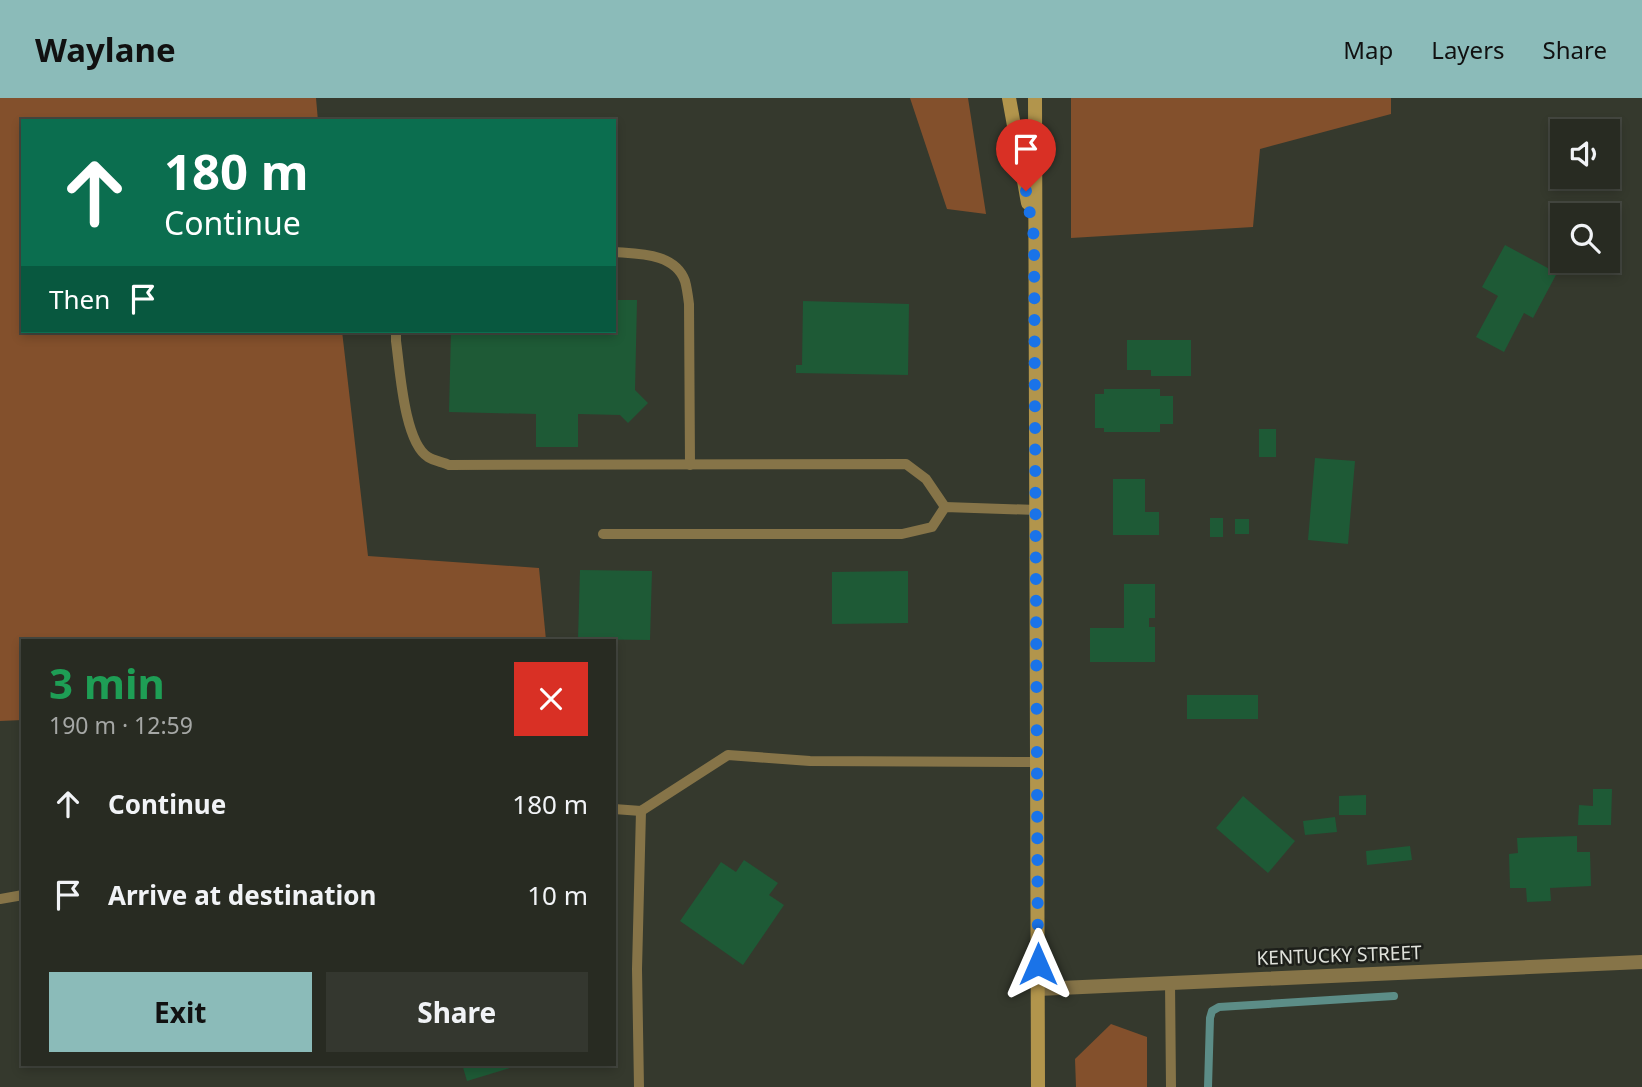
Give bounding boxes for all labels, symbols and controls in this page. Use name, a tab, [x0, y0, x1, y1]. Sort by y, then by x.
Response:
text: Waylane	[35, 27, 176, 72]
text: Map	[1343, 33, 1393, 66]
text: Layers	[1431, 33, 1505, 66]
text: Share	[1543, 33, 1607, 66]
pin	[996, 119, 1056, 191]
map controls	[1550, 119, 1620, 273]
button: sound	[1550, 119, 1620, 189]
icon: arrive	[1007, 130, 1045, 168]
text: 180 m	[164, 138, 309, 204]
icon: ahead	[49, 147, 140, 238]
text: Continue	[164, 201, 301, 244]
button: search	[1550, 203, 1620, 273]
icon: arrive	[124, 280, 162, 318]
text: Then	[49, 281, 110, 317]
text: 3 min	[49, 654, 165, 711]
button: close	[514, 662, 588, 736]
text: 190 m · 12:59	[49, 709, 193, 741]
icon: ahead	[49, 785, 87, 823]
text: Continue	[108, 786, 226, 822]
text: 180 m	[512, 786, 588, 822]
icon: arrive	[49, 876, 87, 914]
text: Arrive at destination	[108, 877, 377, 913]
text: 10 m	[527, 877, 588, 913]
position arrow	[1001, 927, 1075, 1001]
street label: KENTUCKY STREET	[1256, 939, 1422, 971]
button: Exit	[49, 972, 312, 1052]
button: Share	[326, 972, 588, 1052]

